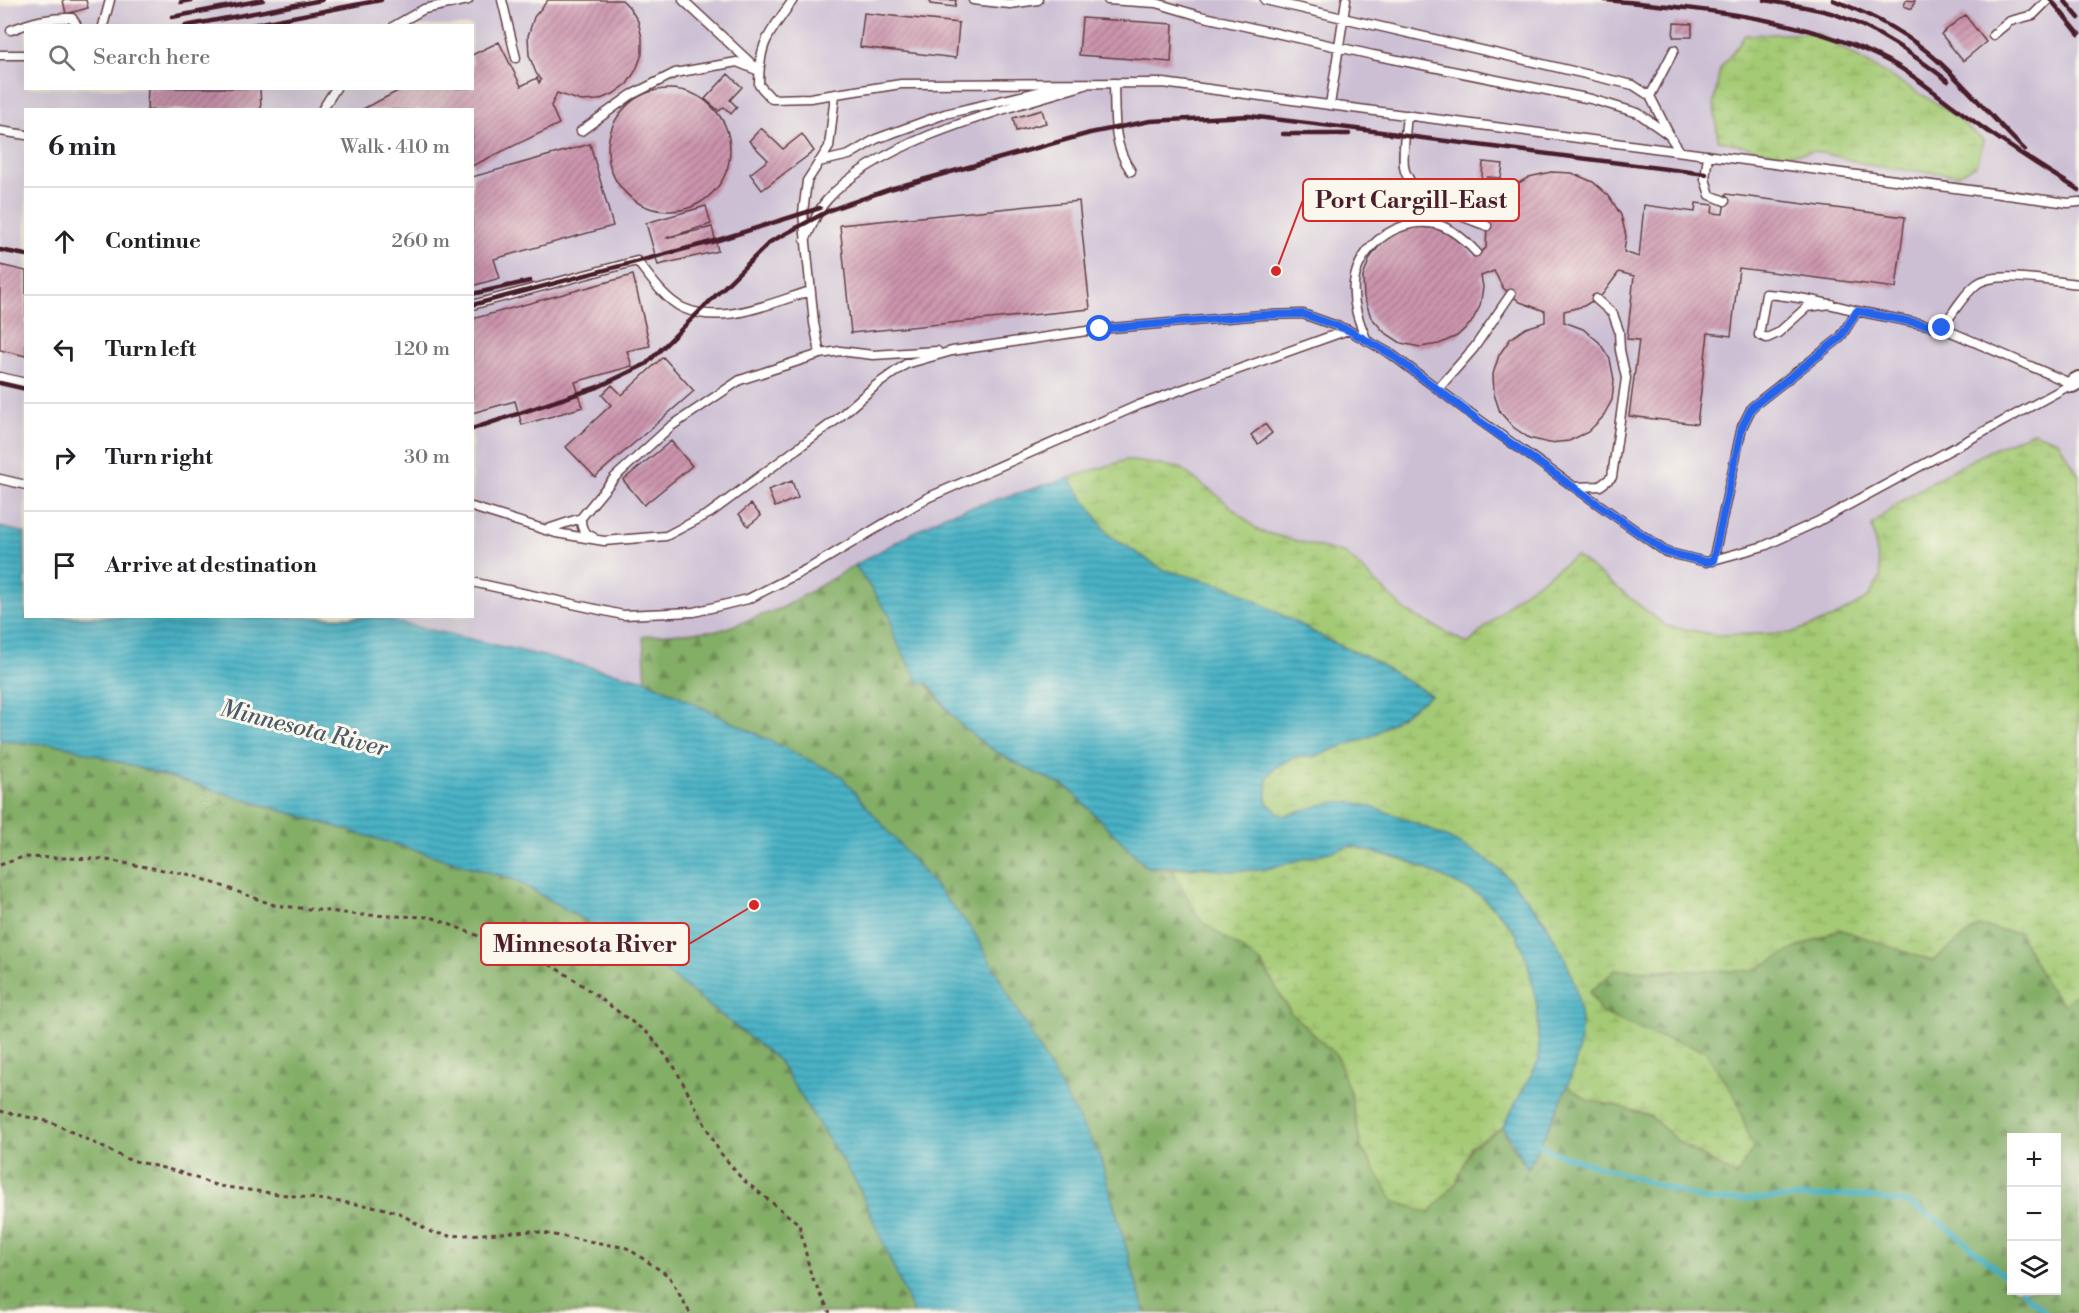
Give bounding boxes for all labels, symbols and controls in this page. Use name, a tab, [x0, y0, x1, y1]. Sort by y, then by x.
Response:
search box	[24, 24, 474, 90]
icon: search	[45, 41, 78, 74]
text: Search here	[93, 44, 210, 71]
text: 6 min	[48, 131, 116, 163]
text: Walk · 410 m	[340, 135, 450, 160]
callout: Port Cargill-East	[1303, 179, 1519, 221]
text: Port Cargill-East	[1315, 186, 1507, 216]
icon: ahead	[48, 225, 81, 258]
text: Continue	[105, 228, 201, 255]
text: 260 m	[392, 229, 450, 254]
route end	[1928, 314, 1954, 340]
route start	[1086, 315, 1112, 341]
icon: left	[48, 333, 81, 366]
text: Turn left	[105, 336, 196, 363]
text: 120 m	[395, 337, 450, 362]
icon: right	[48, 441, 81, 474]
text: Turn right	[105, 444, 213, 471]
text: 30 m	[404, 445, 450, 470]
icon: arrive	[48, 549, 81, 582]
text: Arrive at destination	[105, 552, 317, 579]
water label: Minnesota River	[217, 694, 392, 764]
callout: Minnesota River	[481, 923, 689, 965]
text: Minnesota River	[493, 930, 677, 960]
map controls	[2007, 1133, 2061, 1295]
button: +	[2007, 1133, 2061, 1187]
button: −	[2007, 1187, 2061, 1241]
button: layers	[2007, 1241, 2061, 1295]

